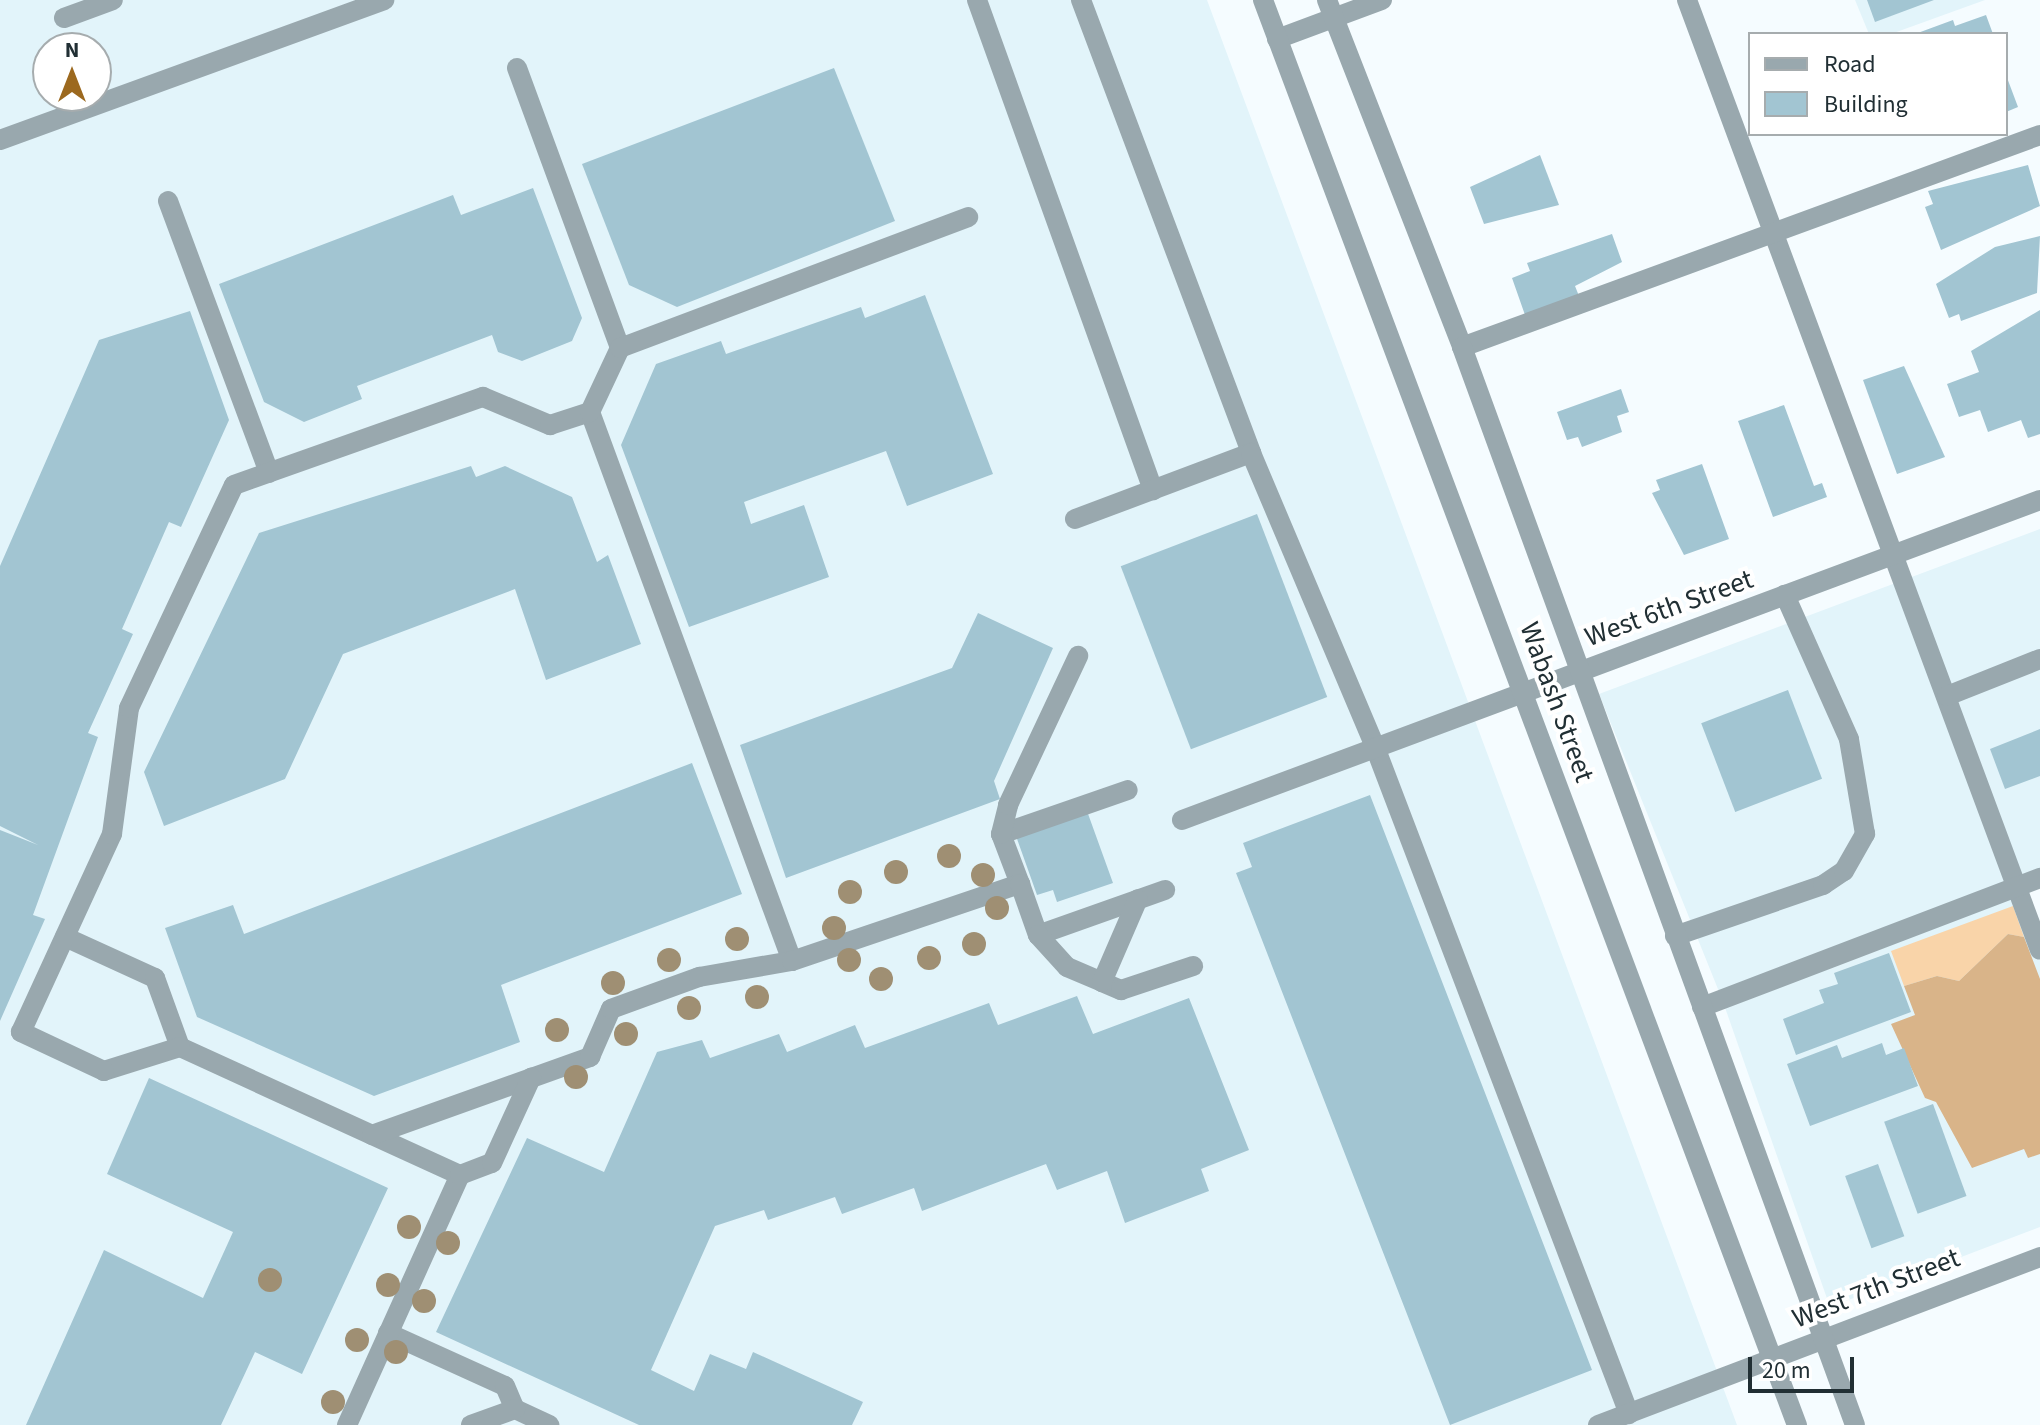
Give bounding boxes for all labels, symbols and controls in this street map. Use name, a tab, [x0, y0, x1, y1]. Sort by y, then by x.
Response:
north arrow	[32, 32, 112, 112]
legend	[1748, 32, 2008, 136]
text: N	[65, 34, 79, 66]
text: Road	[1824, 47, 1876, 82]
text: Building	[1824, 87, 1908, 122]
street label: West 6th Street	[1580, 562, 1758, 654]
street label: Wabash Street	[1513, 618, 1601, 786]
street label: West 7th Street	[1788, 1241, 1964, 1335]
scale bar	[1752, 1341, 1858, 1391]
text: 20 m	[1762, 1353, 1811, 1388]

